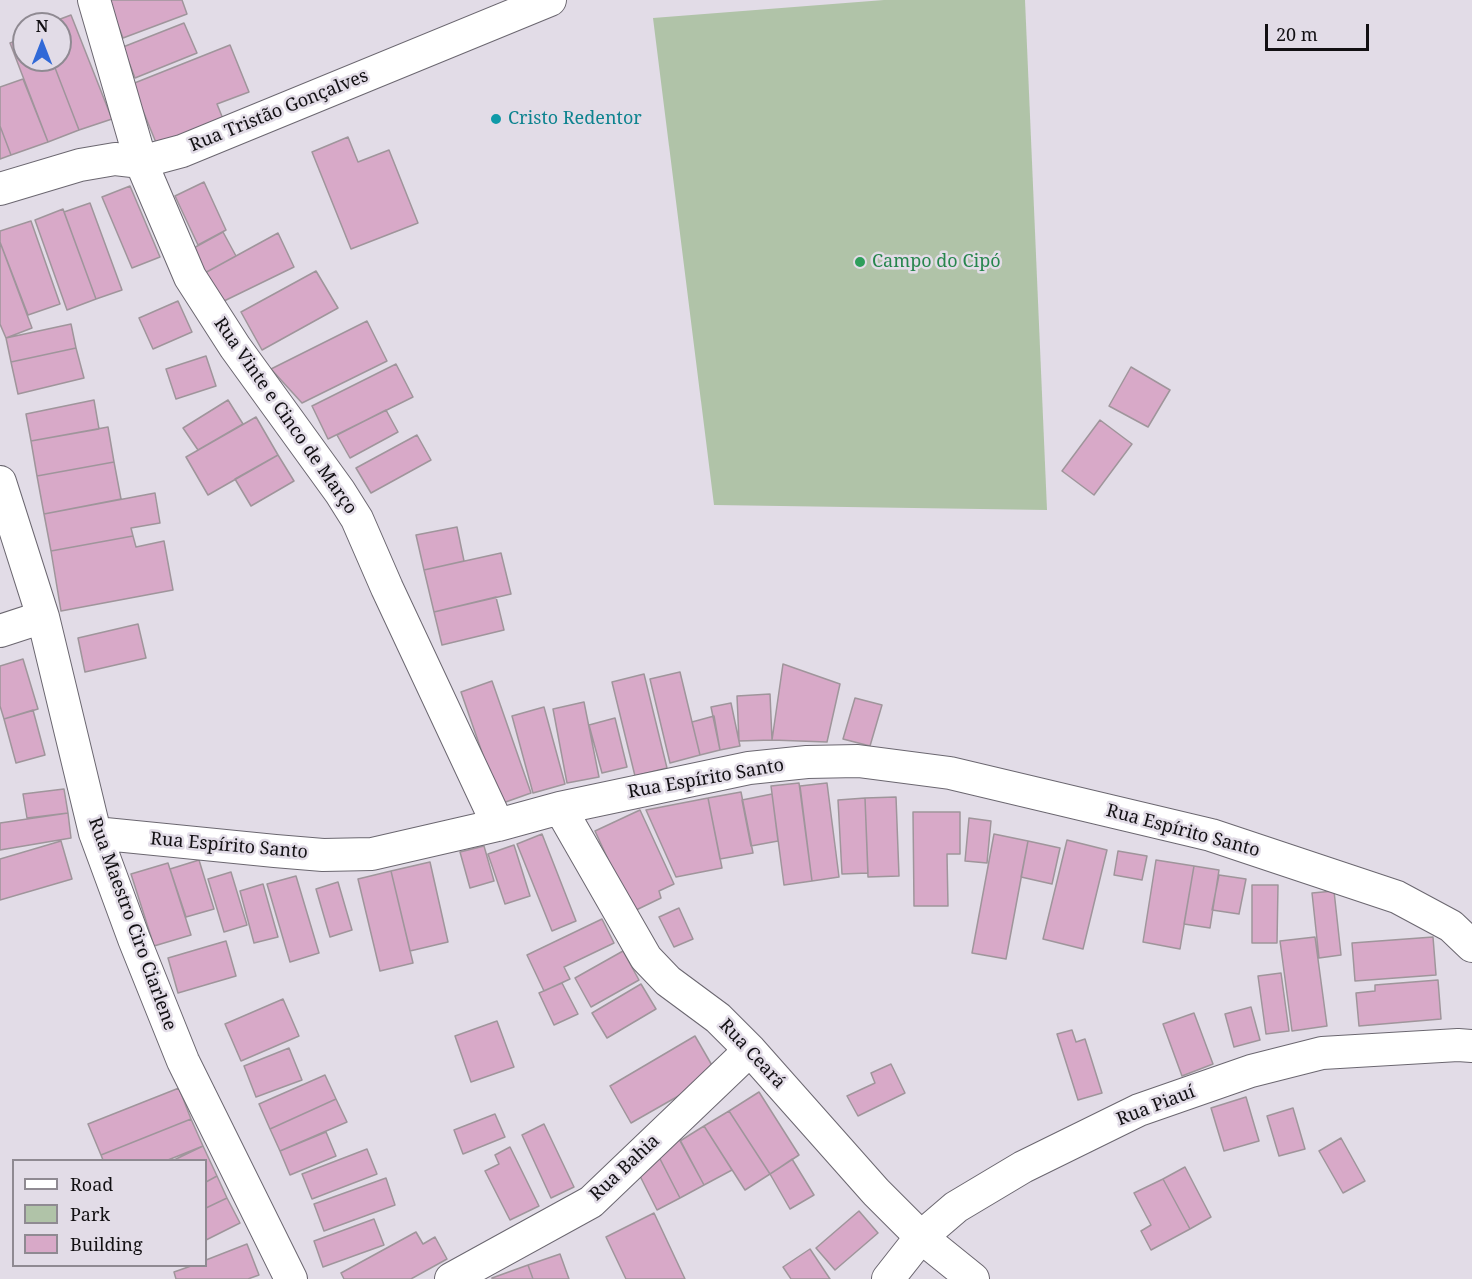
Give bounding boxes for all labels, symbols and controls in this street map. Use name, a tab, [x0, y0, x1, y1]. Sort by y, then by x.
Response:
north arrow	[12, 12, 72, 72]
scale bar	[1268, 12, 1372, 50]
text: N	[36, 15, 48, 37]
text: 20 m	[1276, 22, 1318, 46]
street label: Rua Tristão Gonçalves	[187, 65, 371, 157]
place label: Cristo Redentor	[508, 108, 642, 130]
marker: Cristo Redentor	[489, 112, 503, 126]
place label: Campo do Cipó	[872, 251, 1001, 273]
marker: Campo do Cipó	[853, 255, 867, 269]
street label: Rua Vinte e Cinco de Março	[209, 314, 361, 518]
street label: Rua Espírito Santo	[626, 755, 786, 803]
street label: Rua Espírito Santo	[1104, 800, 1262, 862]
street label: Rua Maestro Ciro Ciarlene	[83, 815, 181, 1033]
street label: Rua Espírito Santo	[149, 828, 309, 864]
street label: Rua Ceará	[714, 1015, 790, 1093]
street label: Rua Piauí	[1114, 1081, 1198, 1131]
street label: Rua Bahia	[586, 1130, 664, 1206]
legend	[12, 1159, 207, 1267]
text: Road	[70, 1172, 113, 1196]
text: Park	[70, 1202, 110, 1226]
text: Building	[70, 1232, 143, 1256]

